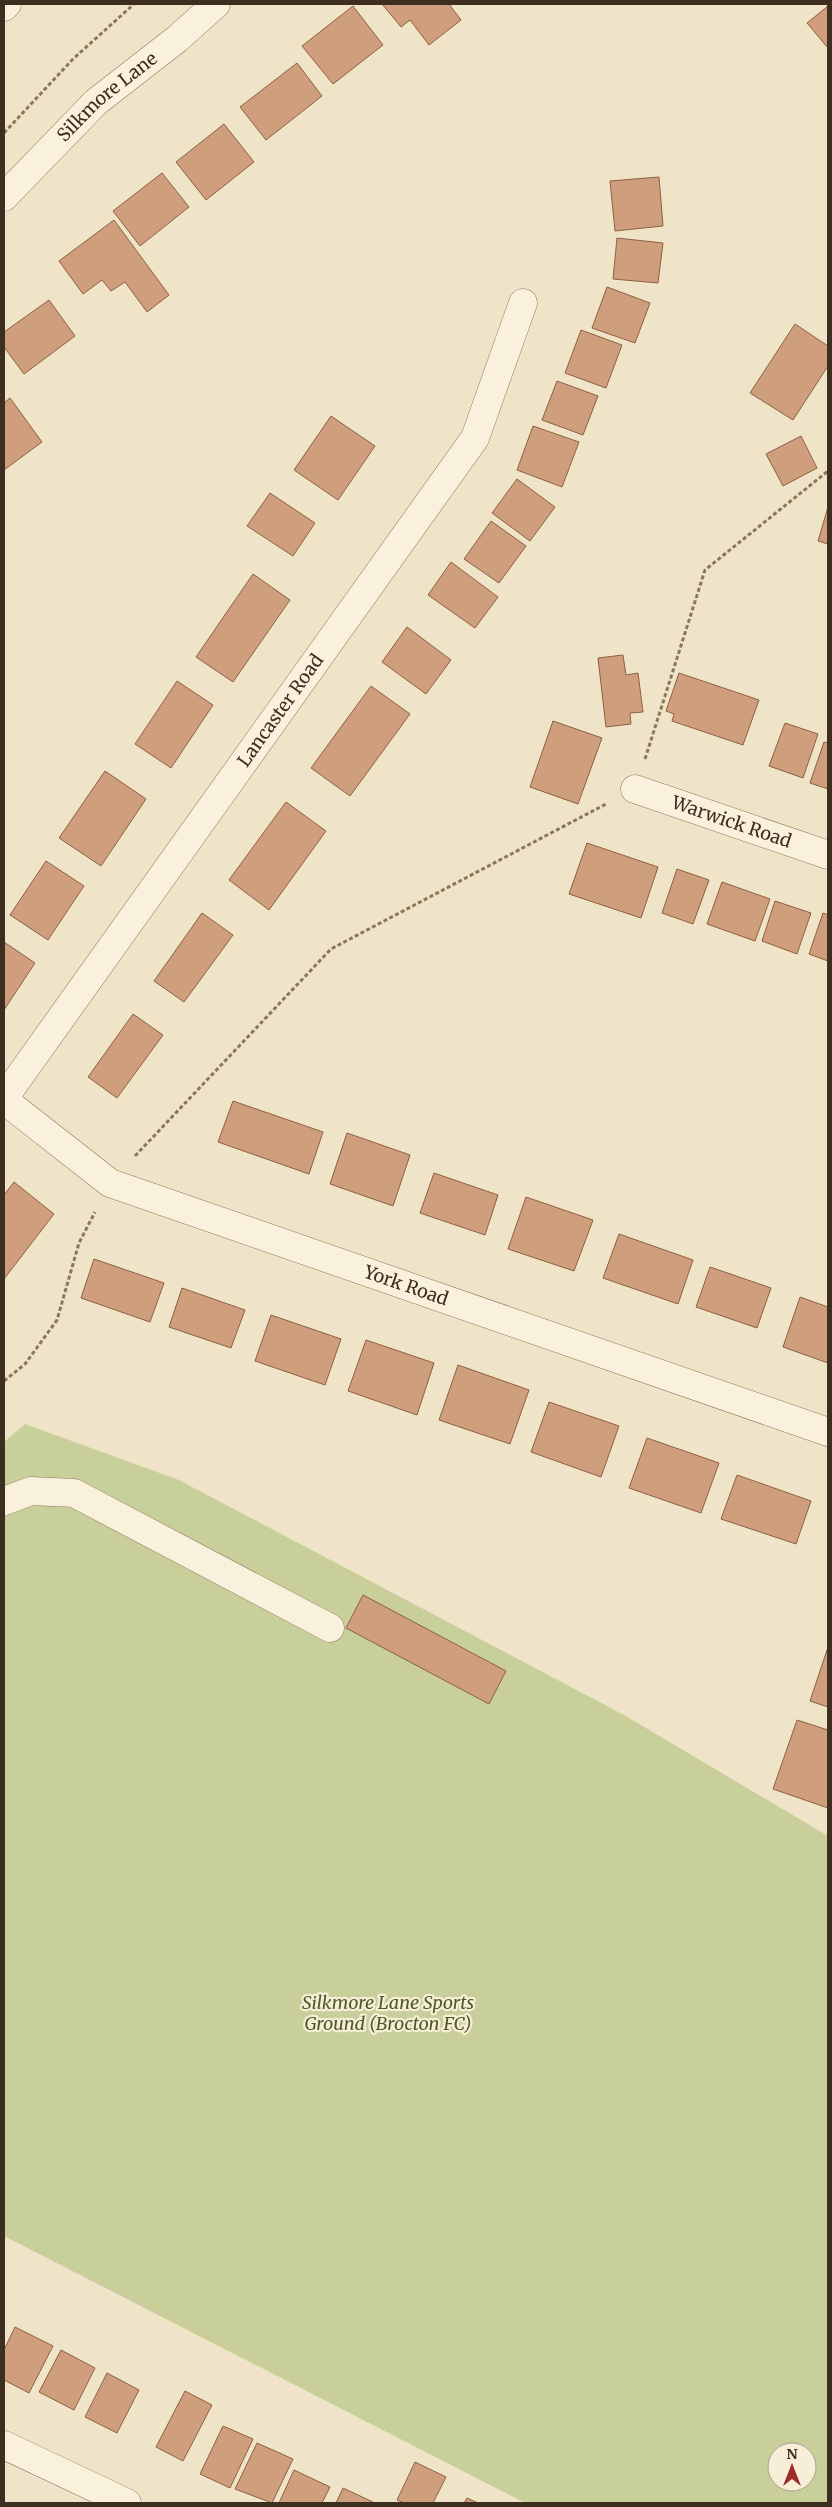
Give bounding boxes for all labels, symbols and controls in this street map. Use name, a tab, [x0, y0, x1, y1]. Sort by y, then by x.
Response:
street label: Silkmore Lane	[52, 47, 162, 146]
street label: Lancaster Road	[232, 649, 328, 771]
street label: Warwick Road	[668, 790, 795, 853]
street label: York Road	[360, 1260, 452, 1310]
park label: Silkmore Lane Sports Ground (Brocton FC)	[302, 1991, 474, 2035]
north arrow	[767, 2442, 817, 2492]
text: N	[786, 2445, 798, 2463]

